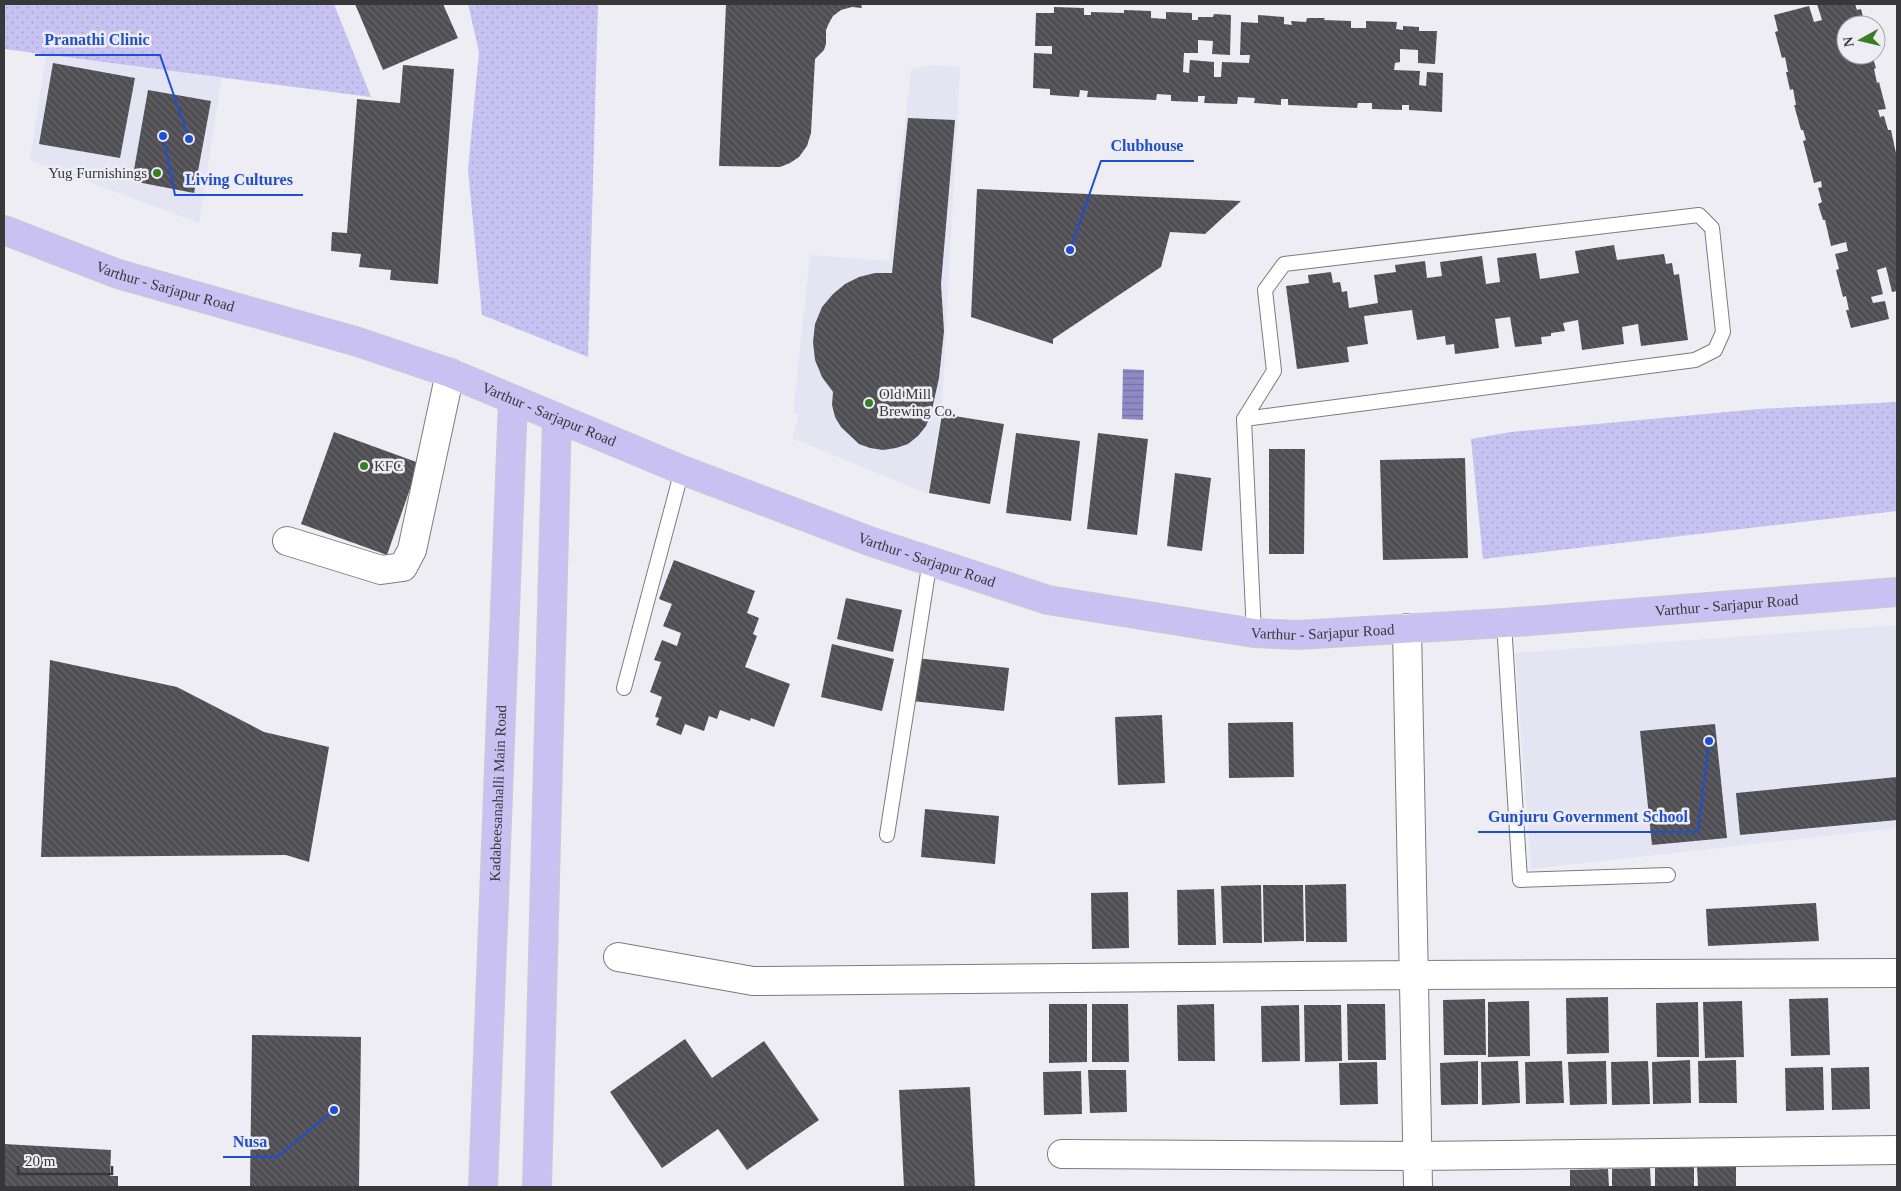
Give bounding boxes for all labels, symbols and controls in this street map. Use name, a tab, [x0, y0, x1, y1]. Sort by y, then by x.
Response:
north arrow	[1836, 15, 1886, 65]
callout: Pranathi Clinic	[35, 24, 160, 55]
text: Pranathi Clinic	[44, 31, 150, 48]
text: N	[1840, 36, 1857, 48]
callout: Clubhouse	[1101, 130, 1194, 161]
text: Clubhouse	[1111, 137, 1183, 154]
callout: Living Cultures	[175, 164, 303, 195]
place label: Yug Furnishings	[48, 165, 147, 181]
marker: Yug Furnishings	[151, 167, 163, 179]
text: Living Cultures	[185, 171, 293, 189]
street label: Varthur - Sarjapur Road	[94, 258, 237, 315]
street label: Varthur - Sarjapur Road	[480, 379, 619, 450]
place label: Old Mill Brewing Co.	[879, 386, 956, 419]
marker: Old Mill Brewing Co.	[863, 397, 875, 409]
place label: KFC	[374, 458, 403, 474]
marker: KFC	[358, 460, 370, 472]
street label: Varthur - Sarjapur Road	[856, 529, 998, 590]
street label: Varthur - Sarjapur Road	[1654, 592, 1799, 619]
street label: Varthur - Sarjapur Road	[1250, 621, 1395, 643]
street label: Kadabeesanahalli Main Road	[487, 704, 509, 882]
callout: Gunjuru Government School	[1478, 801, 1698, 832]
text: Gunjuru Government School	[1488, 808, 1689, 826]
callout: Nusa	[223, 1126, 277, 1157]
text: Nusa	[233, 1133, 267, 1150]
scale bar	[18, 1144, 111, 1176]
text: 20 m	[25, 1153, 56, 1169]

